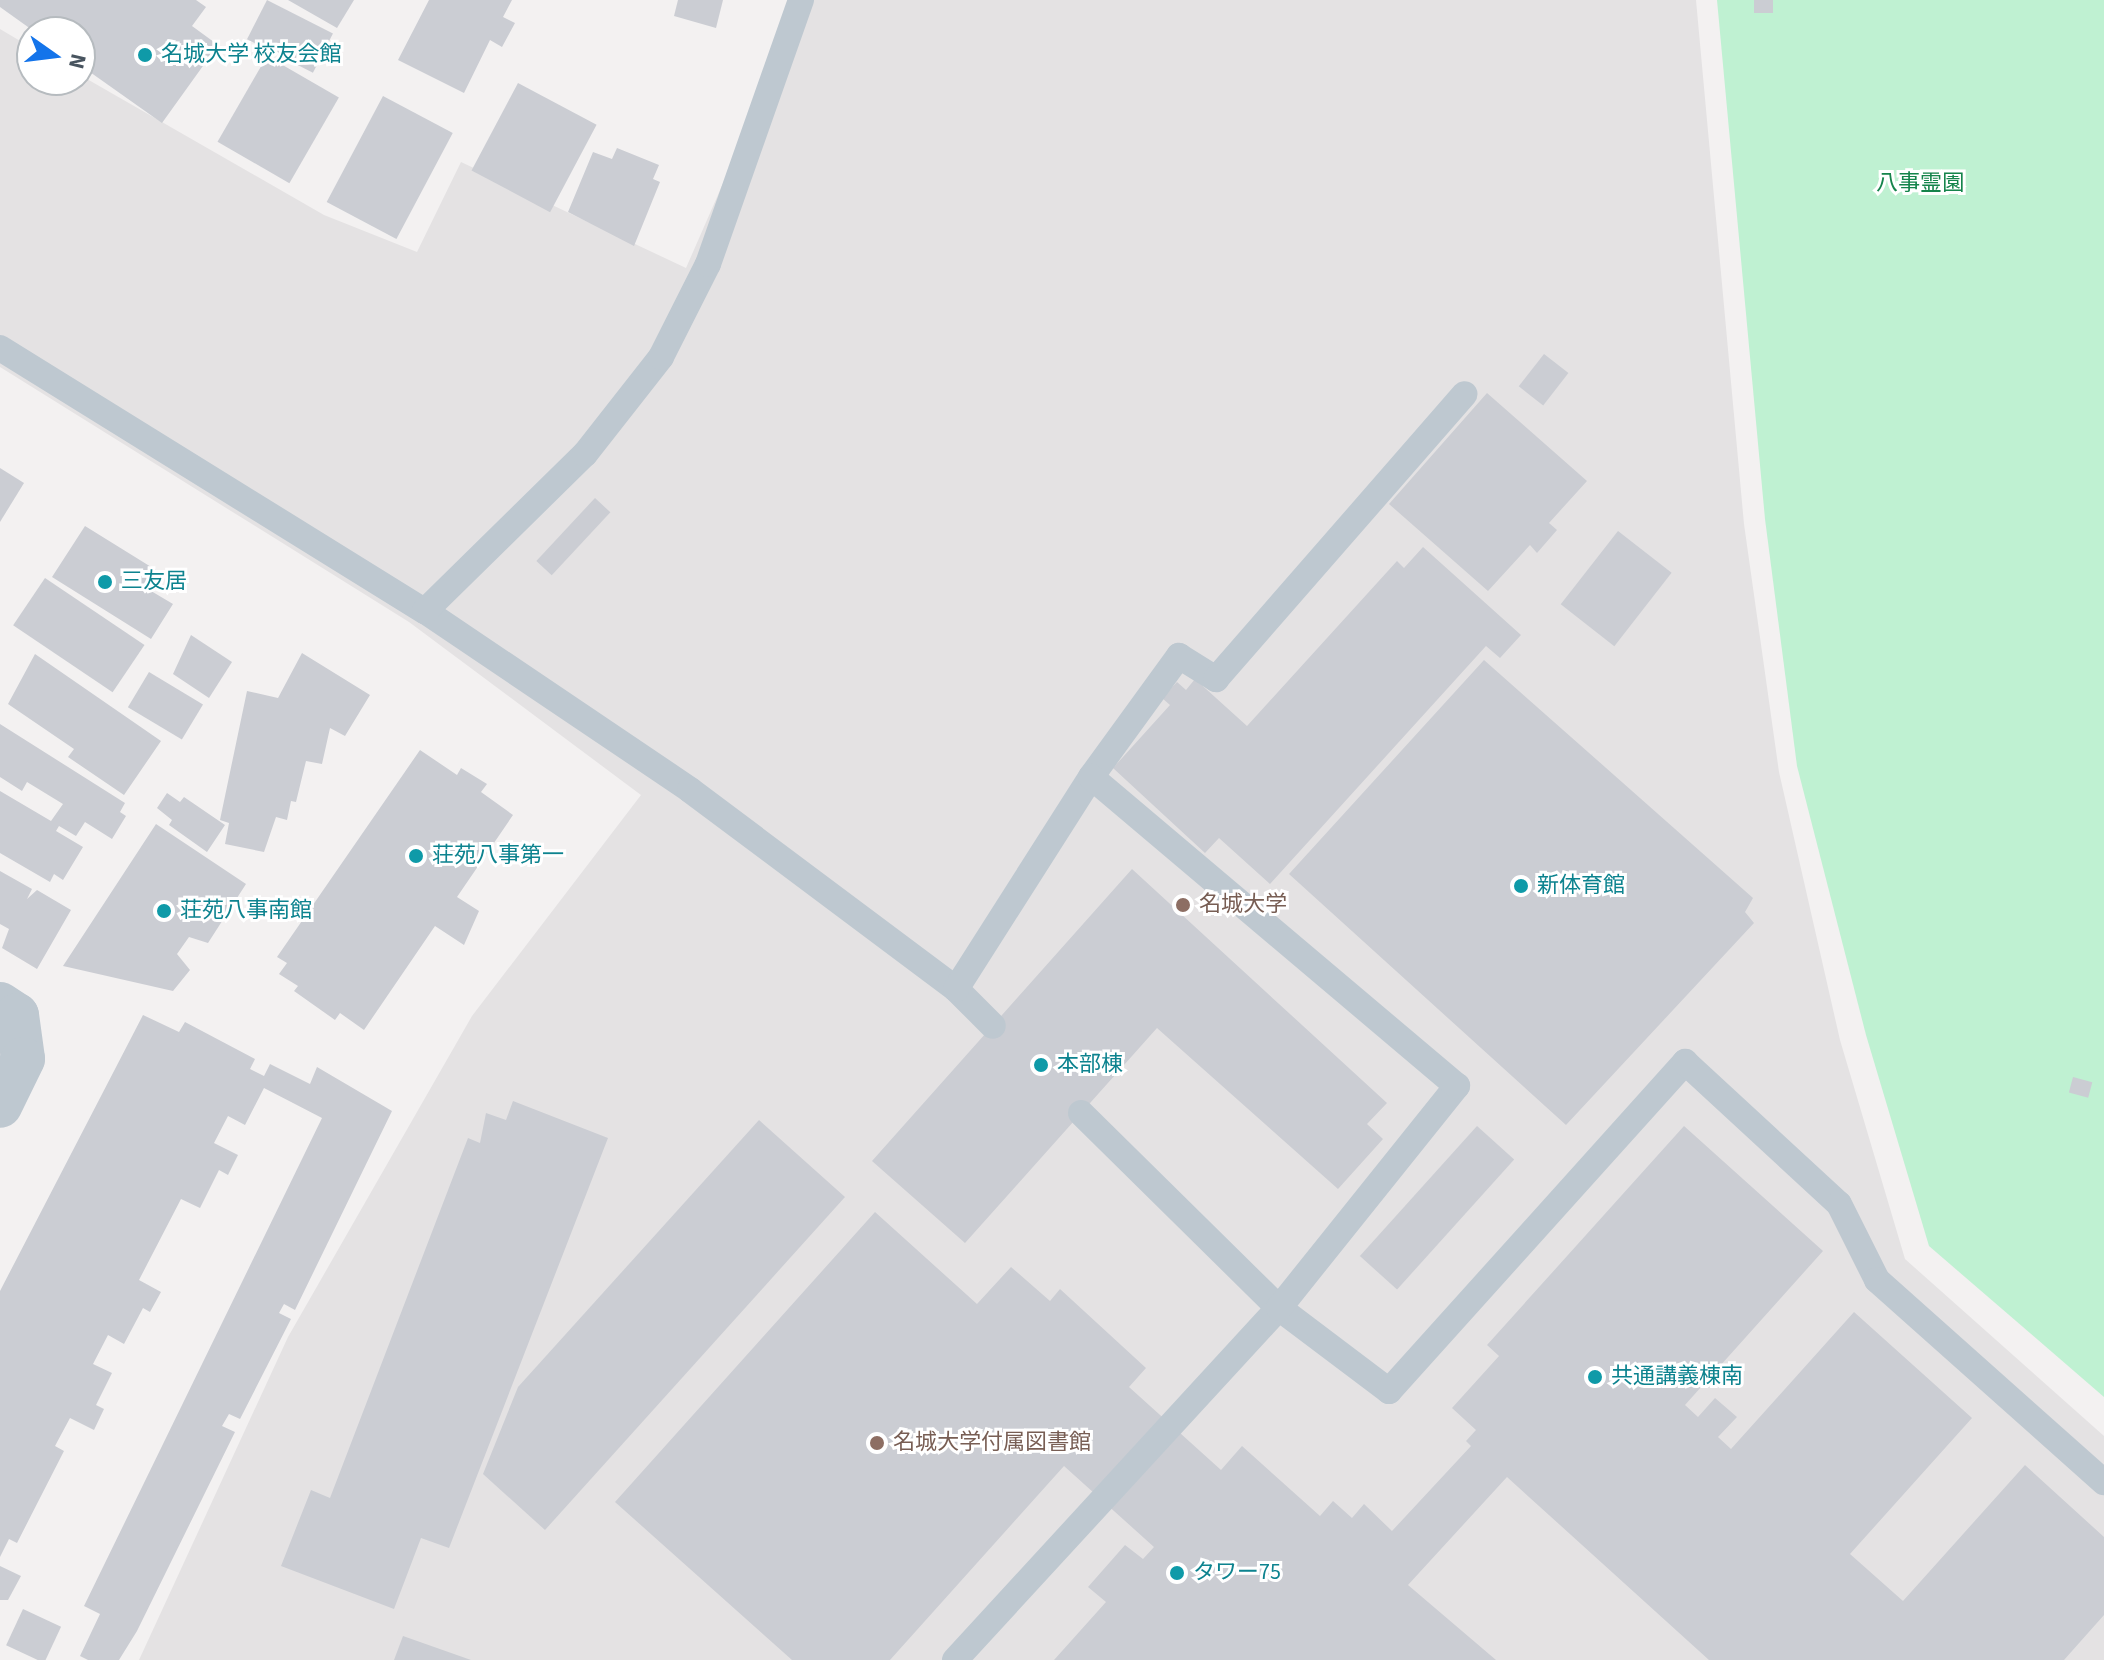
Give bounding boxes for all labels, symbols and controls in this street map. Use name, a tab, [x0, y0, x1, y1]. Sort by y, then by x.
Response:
north arrow	[16, 16, 96, 96]
place label: 名城大学 校友会館	[161, 42, 341, 68]
marker: 名城大学 校友会館	[136, 46, 154, 64]
text: N	[60, 50, 95, 72]
park label: 八事霊園	[1876, 171, 1964, 197]
place label: 三友居	[121, 569, 187, 595]
marker: 三友居	[96, 573, 114, 591]
place label: 荘苑八事第一	[432, 843, 564, 869]
marker: 荘苑八事第一	[407, 847, 425, 865]
place label: 新体育館	[1537, 873, 1625, 899]
marker: 新体育館	[1512, 877, 1530, 895]
place label: 名城大学	[1199, 892, 1287, 918]
marker: 名城大学	[1174, 896, 1192, 914]
place label: 荘苑八事南館	[180, 898, 312, 924]
marker: 荘苑八事南館	[155, 902, 173, 920]
place label: 本部棟	[1057, 1052, 1123, 1078]
marker: 本部棟	[1032, 1056, 1050, 1074]
place label: 共通講義棟南	[1611, 1364, 1743, 1390]
marker: 共通講義棟南	[1586, 1368, 1604, 1386]
place label: 名城大学付属図書館	[893, 1430, 1091, 1456]
marker: 名城大学付属図書館	[868, 1434, 886, 1452]
place label: タワー75	[1193, 1560, 1281, 1586]
marker: タワー75	[1168, 1564, 1186, 1582]

